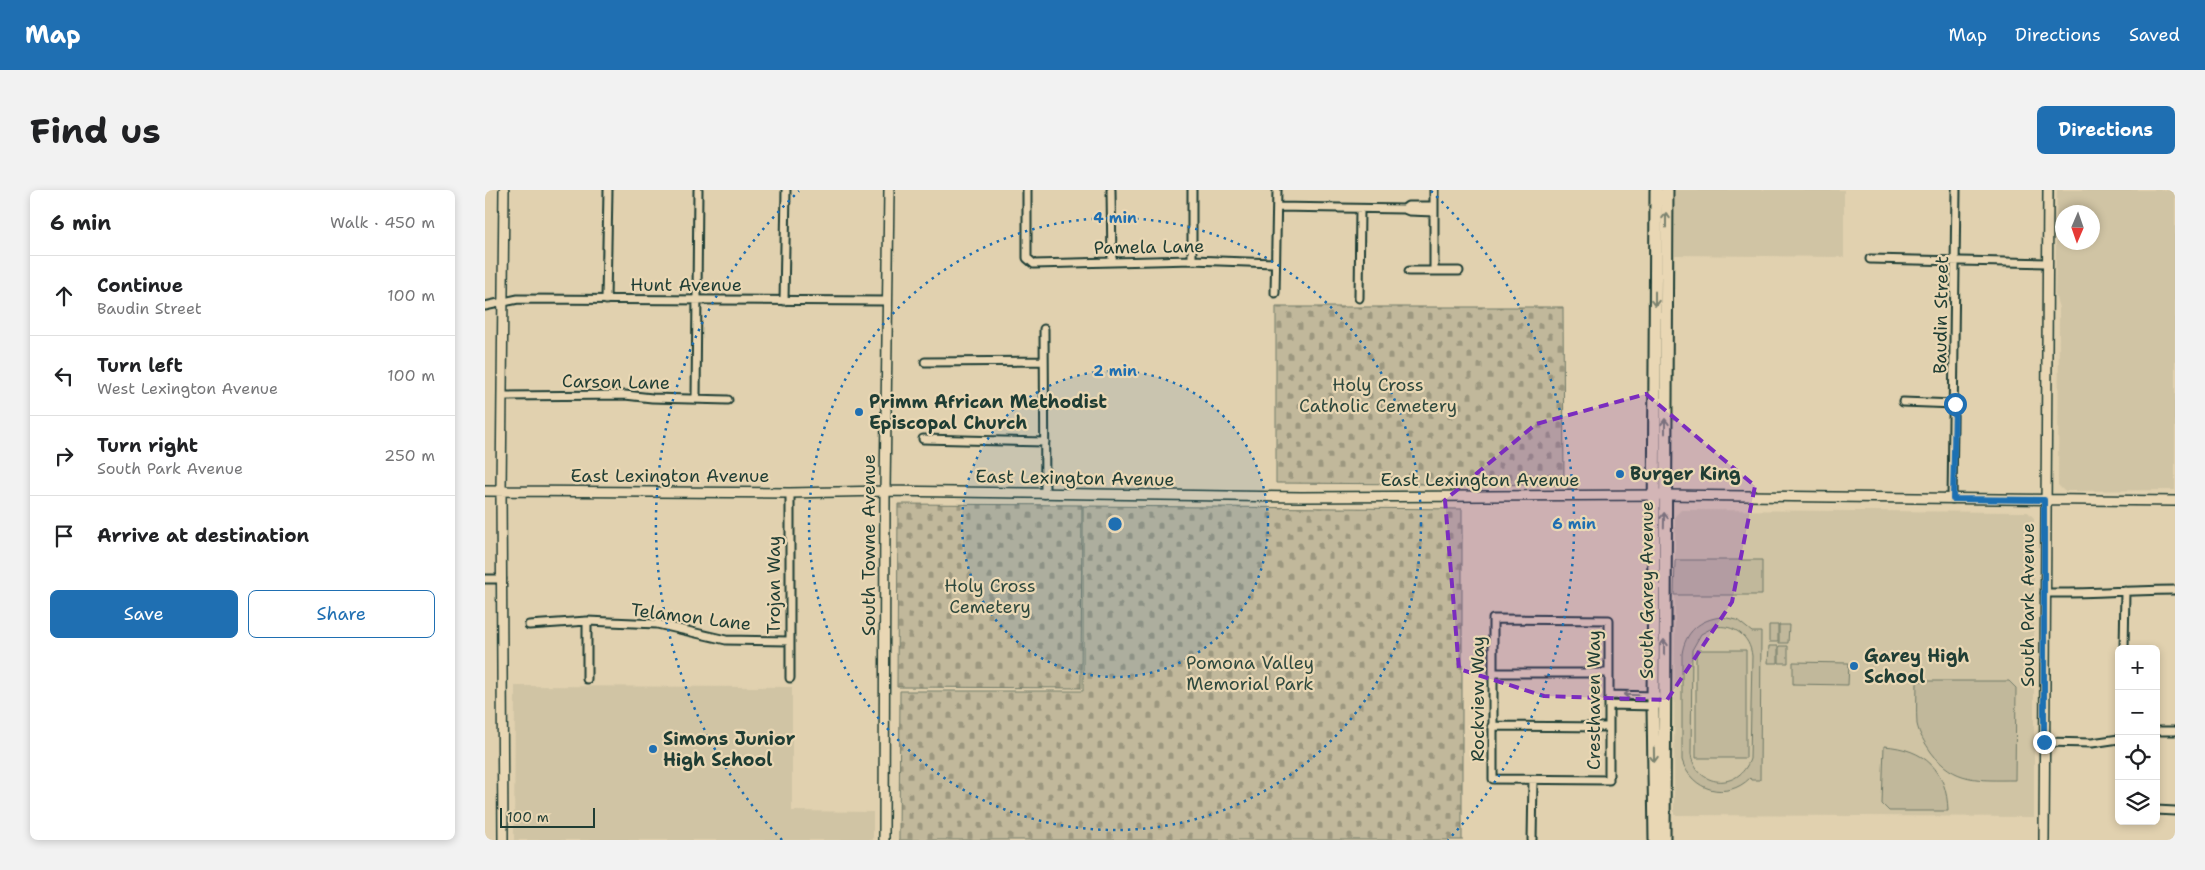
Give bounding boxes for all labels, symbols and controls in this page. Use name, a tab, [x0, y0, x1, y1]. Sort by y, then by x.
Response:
text: Map	[25, 19, 81, 51]
text: Map	[1949, 23, 1987, 47]
text: Directions	[2015, 23, 2101, 47]
text: Saved	[2129, 23, 2180, 47]
button: Directions	[2037, 106, 2175, 154]
text: Find us	[30, 107, 161, 154]
north arrow	[2055, 205, 2100, 250]
text: 4 min	[1093, 208, 1137, 228]
text: 6 min	[50, 209, 111, 237]
text: Walk · 450 m	[330, 212, 435, 233]
one-way arrow	[1661, 212, 1671, 228]
street label: Pamela Lane	[1093, 234, 1205, 260]
street label: Baudin Street	[1928, 256, 1954, 374]
text: Continue	[97, 273, 183, 298]
street label: Hunt Avenue	[630, 273, 742, 297]
icon: ahead	[50, 282, 78, 310]
text: 100 m	[387, 285, 435, 306]
one-way arrow	[1650, 290, 1660, 307]
text: Baudin Street	[97, 298, 202, 319]
text: Turn left	[97, 353, 183, 378]
text: 2 min	[1093, 361, 1137, 381]
icon: left	[50, 362, 78, 390]
text: 100 m	[387, 365, 435, 386]
street label: Carson Lane	[562, 369, 670, 395]
park label: Holy Cross Catholic Cemetery	[1299, 373, 1457, 418]
text: West Lexington Avenue	[97, 378, 278, 399]
place label: Primm African Methodist Episcopal Church	[869, 390, 1107, 435]
route start	[1944, 393, 1967, 416]
marker: Primm African Methodist Episcopal Church	[853, 406, 865, 418]
one-way arrow	[1660, 418, 1670, 434]
text: Turn right	[97, 433, 198, 458]
icon: right	[50, 442, 78, 470]
text: 250 m	[384, 445, 435, 466]
street label: South Towne Avenue	[857, 454, 881, 636]
text: South Park Avenue	[97, 458, 243, 479]
place label: Burger King	[1630, 462, 1741, 486]
street label: East Lexington Avenue	[570, 464, 770, 488]
street label: East Lexington Avenue	[975, 464, 1175, 492]
street label: East Lexington Avenue	[1380, 468, 1580, 492]
marker: Burger King	[1614, 468, 1626, 480]
street label: South Garey Avenue	[1635, 501, 1659, 679]
one-way arrow	[1659, 512, 1669, 528]
text: 6 min	[1552, 514, 1596, 534]
centre of rings	[1106, 515, 1124, 533]
icon: arrive	[50, 522, 78, 550]
text: Arrive at destination	[97, 523, 309, 548]
street label: South Park Avenue	[2016, 523, 2040, 687]
street label: Trojan Way	[762, 536, 786, 634]
park label: Holy Cross Cemetery	[944, 574, 1036, 619]
button: Save	[50, 590, 238, 638]
button: Share	[248, 590, 435, 638]
street label: Telamon Lane	[630, 598, 752, 636]
street label: Cresthaven Way	[1582, 630, 1606, 770]
street label: Rockview Way	[1466, 636, 1490, 762]
one-way arrow	[1659, 640, 1669, 656]
place label: Garey High School	[1864, 644, 1969, 689]
map controls	[2115, 645, 2160, 825]
button: +	[2115, 645, 2160, 690]
park label: Pomona Valley Memorial Park	[1186, 651, 1314, 696]
marker: Garey High School	[1848, 660, 1860, 672]
button: −	[2115, 690, 2160, 735]
one-way arrow	[1624, 691, 1640, 700]
place label: Simons Junior High School	[663, 727, 796, 772]
route end	[2033, 731, 2056, 754]
button: locate	[2115, 735, 2160, 780]
marker: Simons Junior High School	[647, 743, 659, 755]
one-way arrow	[1649, 746, 1659, 762]
button: layers	[2115, 780, 2160, 825]
scale bar	[500, 805, 595, 828]
text: 100 m	[507, 808, 549, 826]

